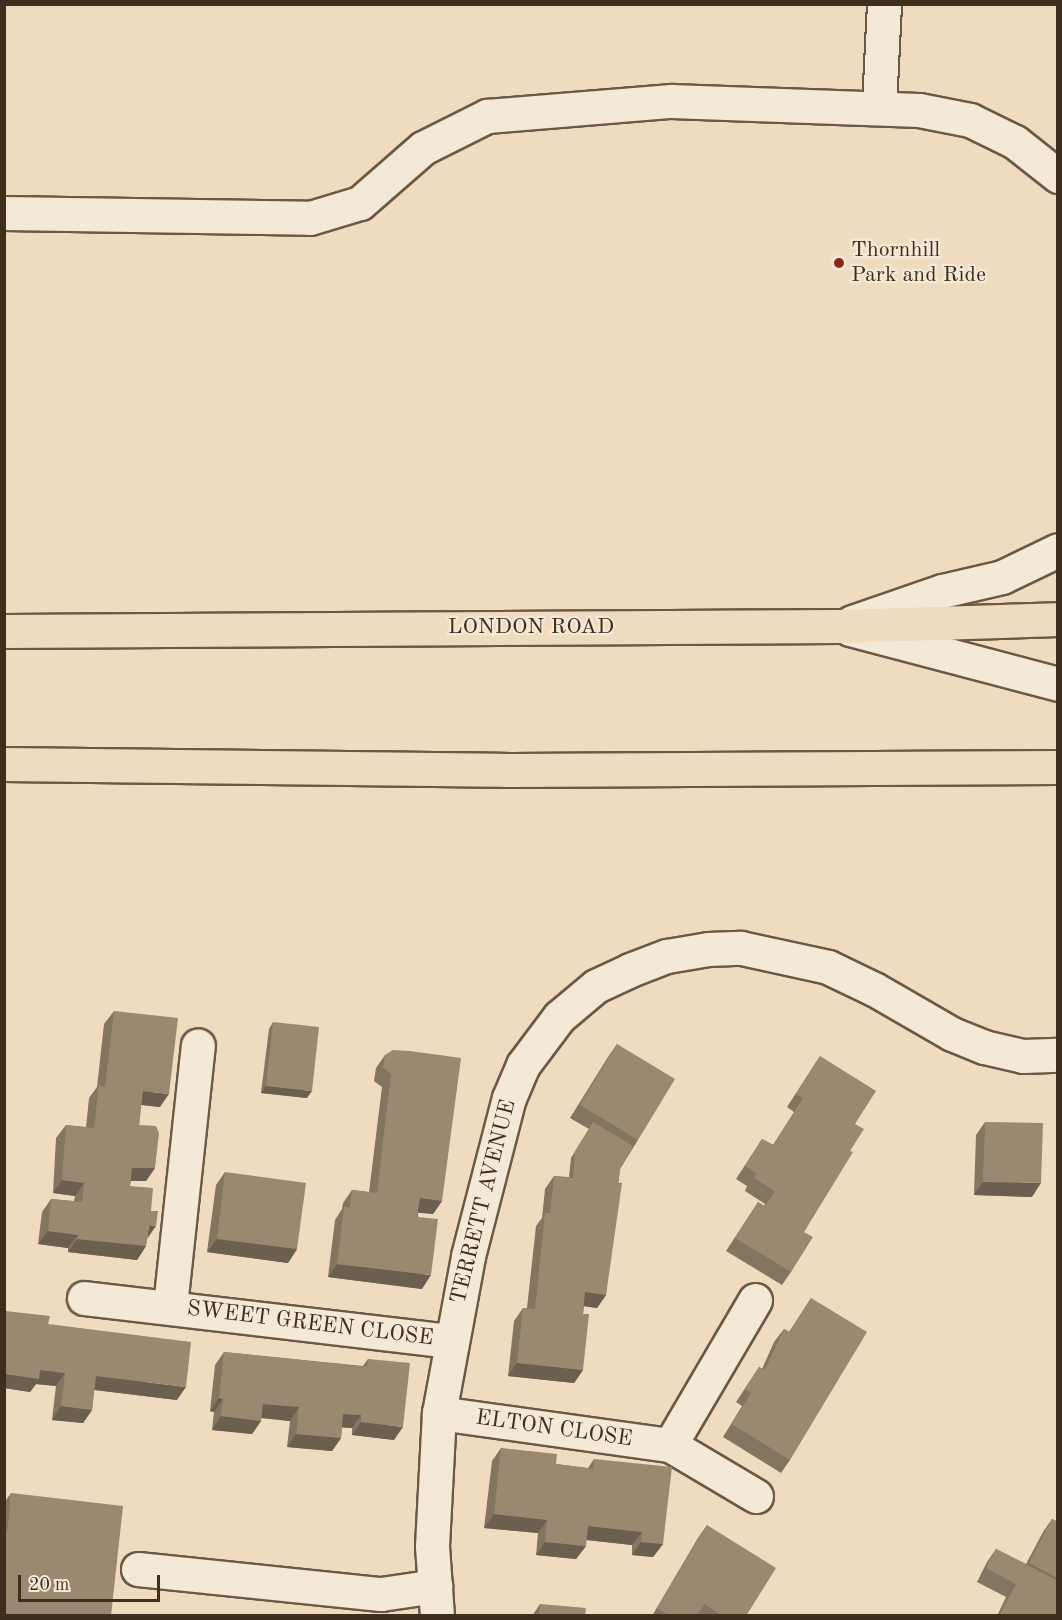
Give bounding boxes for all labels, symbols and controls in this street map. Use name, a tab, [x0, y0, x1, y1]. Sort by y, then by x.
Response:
place label: Thornhill Park and Ride	[851, 237, 986, 288]
marker: Thornhill Park and Ride	[832, 256, 846, 270]
street label: LONDON ROAD	[448, 615, 614, 641]
street label: TERRETT AVENUE	[446, 1097, 522, 1307]
street label: SWEET GREEN CLOSE	[185, 1296, 435, 1352]
street label: ELTON CLOSE	[474, 1405, 634, 1453]
scale bar	[21, 1563, 164, 1601]
text: 20 m	[29, 1576, 69, 1594]

